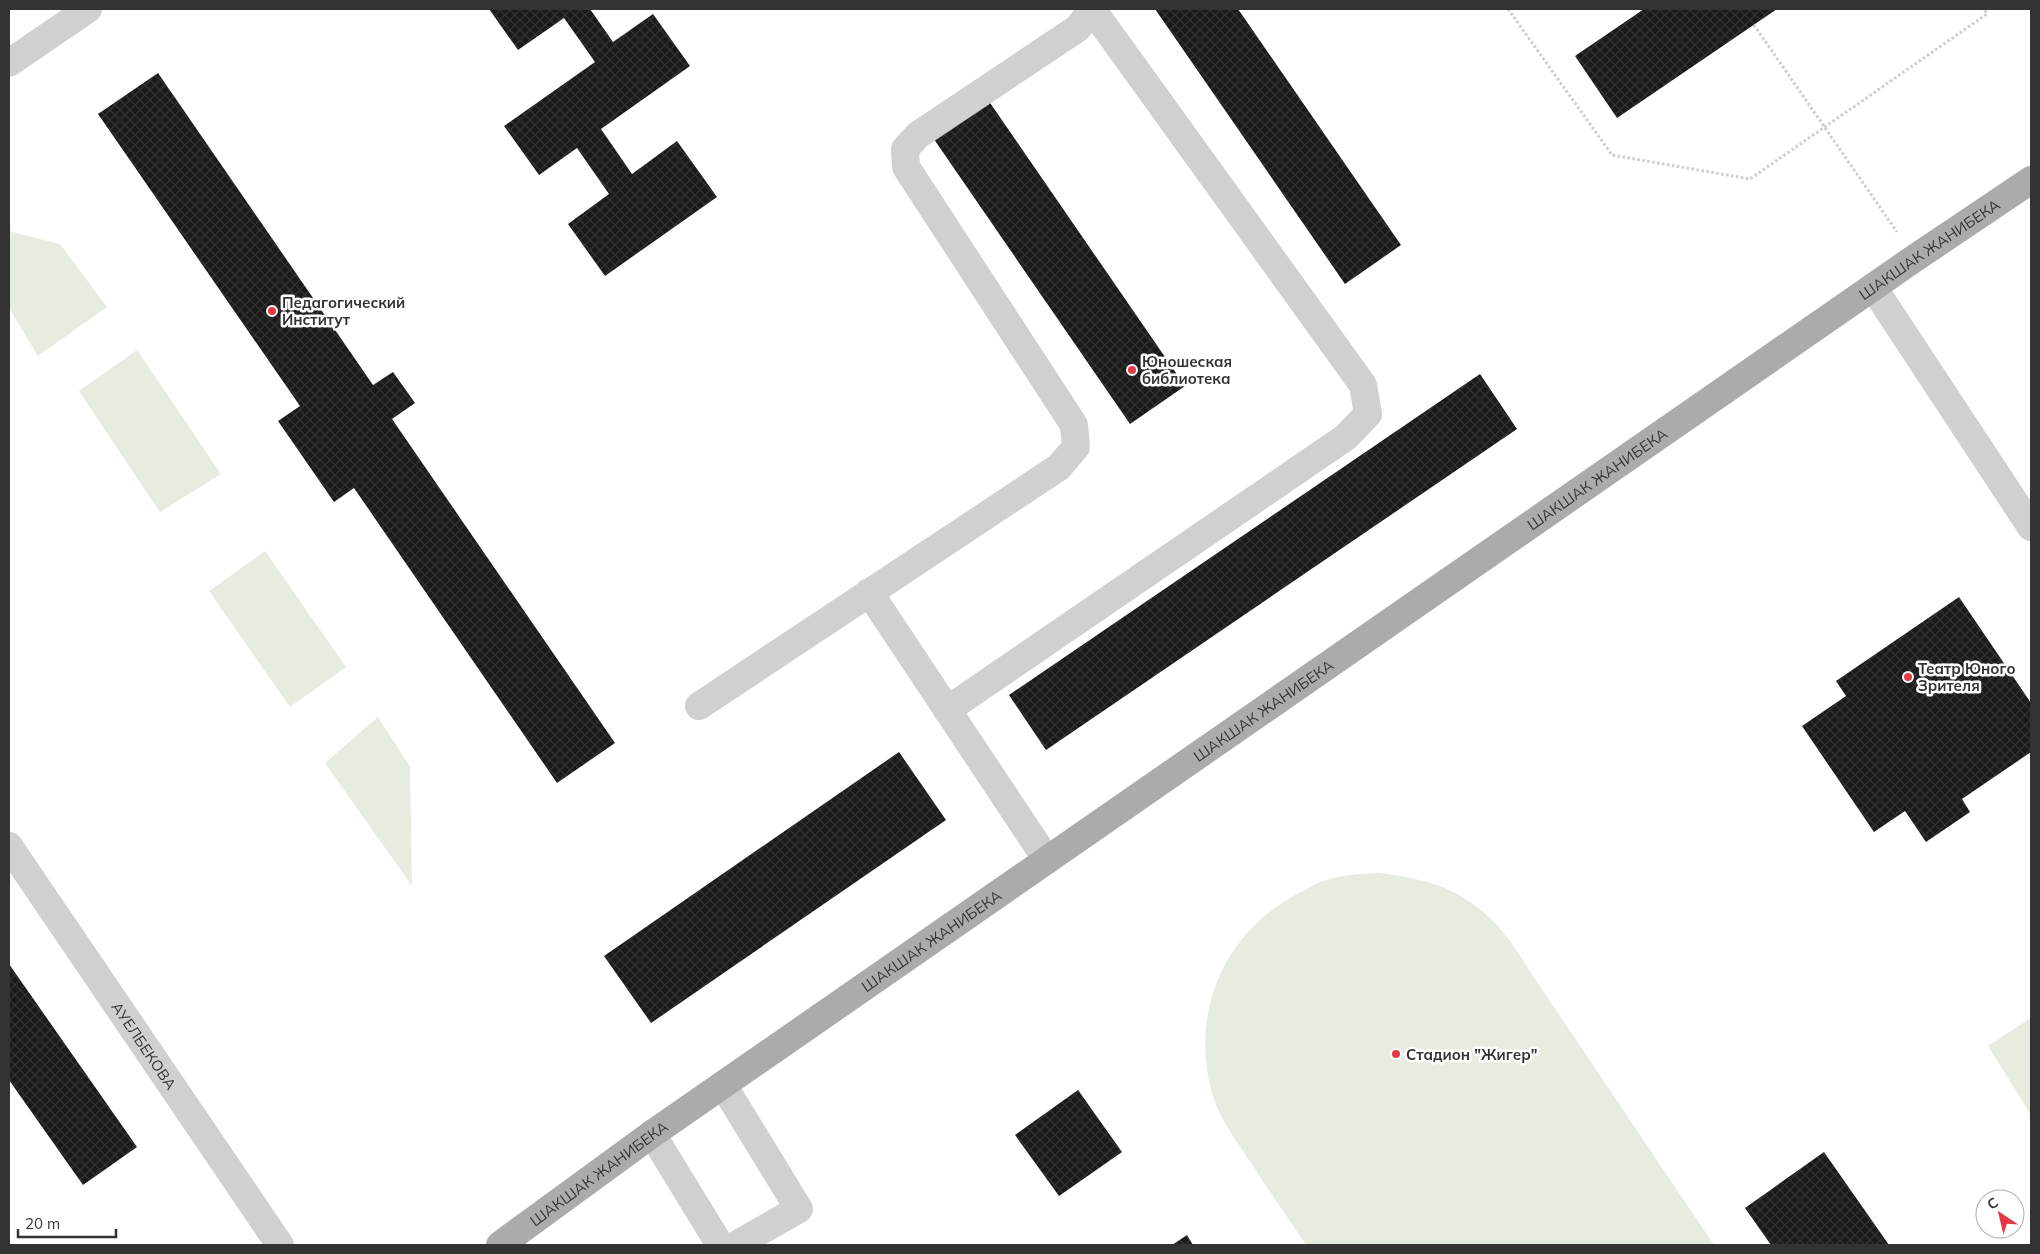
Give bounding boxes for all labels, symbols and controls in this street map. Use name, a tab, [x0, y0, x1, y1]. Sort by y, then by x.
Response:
street label: ШАКШАК ЖАНИБЕКА	[1855, 194, 2003, 304]
place label: Педагогический Институт	[282, 293, 405, 329]
marker: Педагогический Институт	[266, 305, 278, 317]
place label: Юношеская библиотека	[1142, 352, 1232, 388]
marker: Юношеская библиотека	[1126, 364, 1138, 376]
street label: ШАКШАК ЖАНИБЕКА	[1523, 424, 1670, 534]
street label: ШАКШАК ЖАНИБЕКА	[1189, 655, 1337, 765]
place label: Театр Юного Зрителя	[1918, 659, 2016, 695]
marker: Театр Юного Зрителя	[1902, 671, 1914, 683]
street label: ШАКШАК ЖАНИБЕКА	[857, 885, 1005, 996]
street label: АУЕЛБЕКОВА	[108, 998, 181, 1093]
place label: Стадион "Жигер"	[1406, 1045, 1537, 1064]
marker: Стадион "Жигер"	[1390, 1048, 1402, 1060]
street label: ШАКШАК ЖАНИБЕКА	[526, 1117, 671, 1230]
north arrow	[1975, 1189, 2025, 1239]
text: С	[1983, 1193, 2002, 1213]
scale bar	[18, 1206, 115, 1238]
text: 20 m	[25, 1214, 60, 1233]

